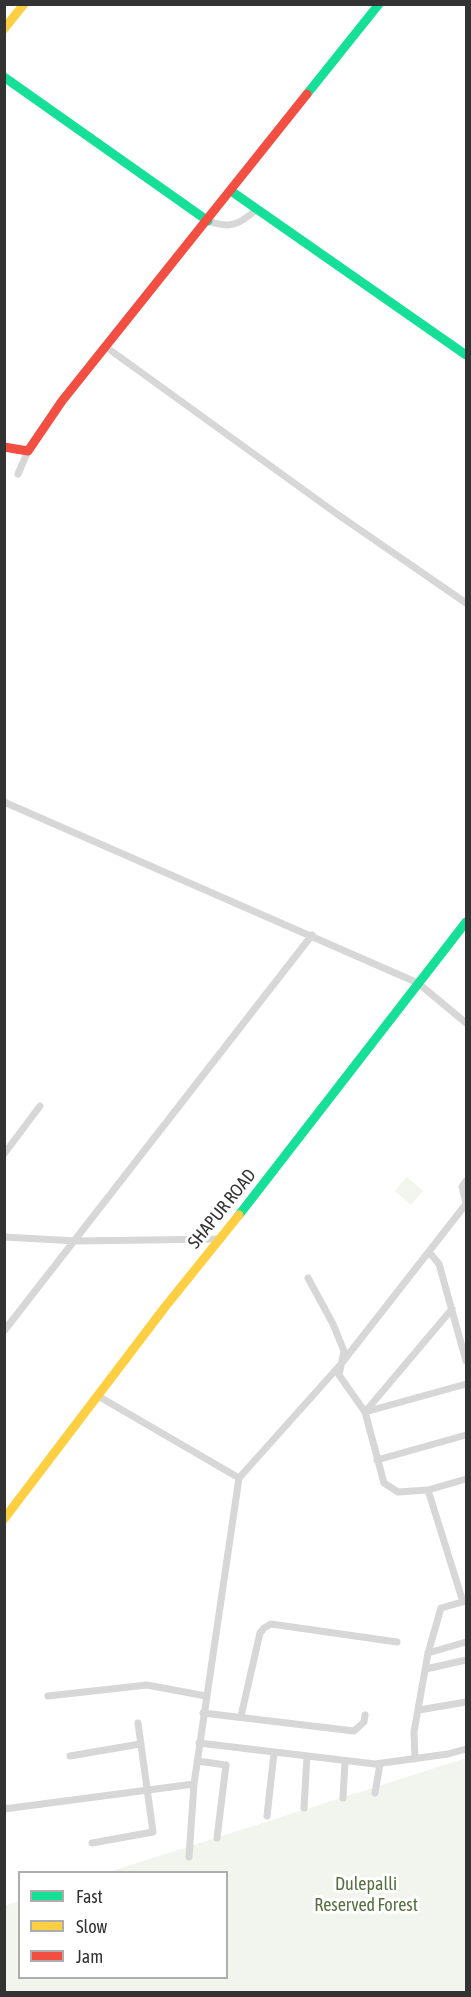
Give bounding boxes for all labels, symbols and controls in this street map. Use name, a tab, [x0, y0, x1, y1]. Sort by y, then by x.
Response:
street label: SHAPUR ROAD	[183, 1165, 261, 1253]
legend	[18, 1871, 228, 1979]
park label: Dulepalli Reserved Forest	[314, 1873, 418, 1916]
text: Fast	[76, 1886, 103, 1907]
text: Slow	[76, 1916, 107, 1937]
text: Jam	[76, 1946, 103, 1967]

